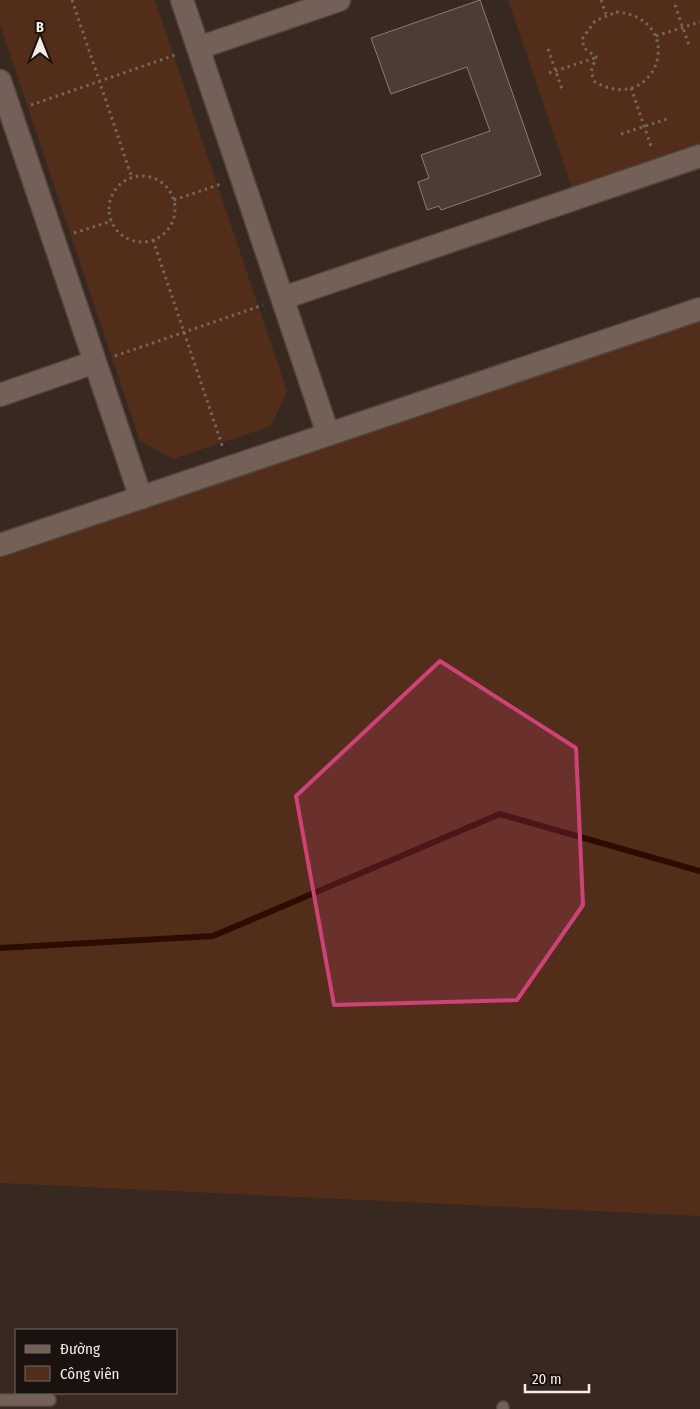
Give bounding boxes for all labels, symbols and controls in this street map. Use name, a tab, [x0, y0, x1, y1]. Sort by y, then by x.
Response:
north arrow	[15, 15, 65, 65]
text: B	[36, 19, 44, 36]
legend	[15, 1329, 178, 1394]
text: Đường	[60, 1340, 100, 1358]
scale bar	[525, 1362, 589, 1394]
text: Công viên	[60, 1365, 119, 1383]
text: 20 m	[532, 1370, 562, 1388]

